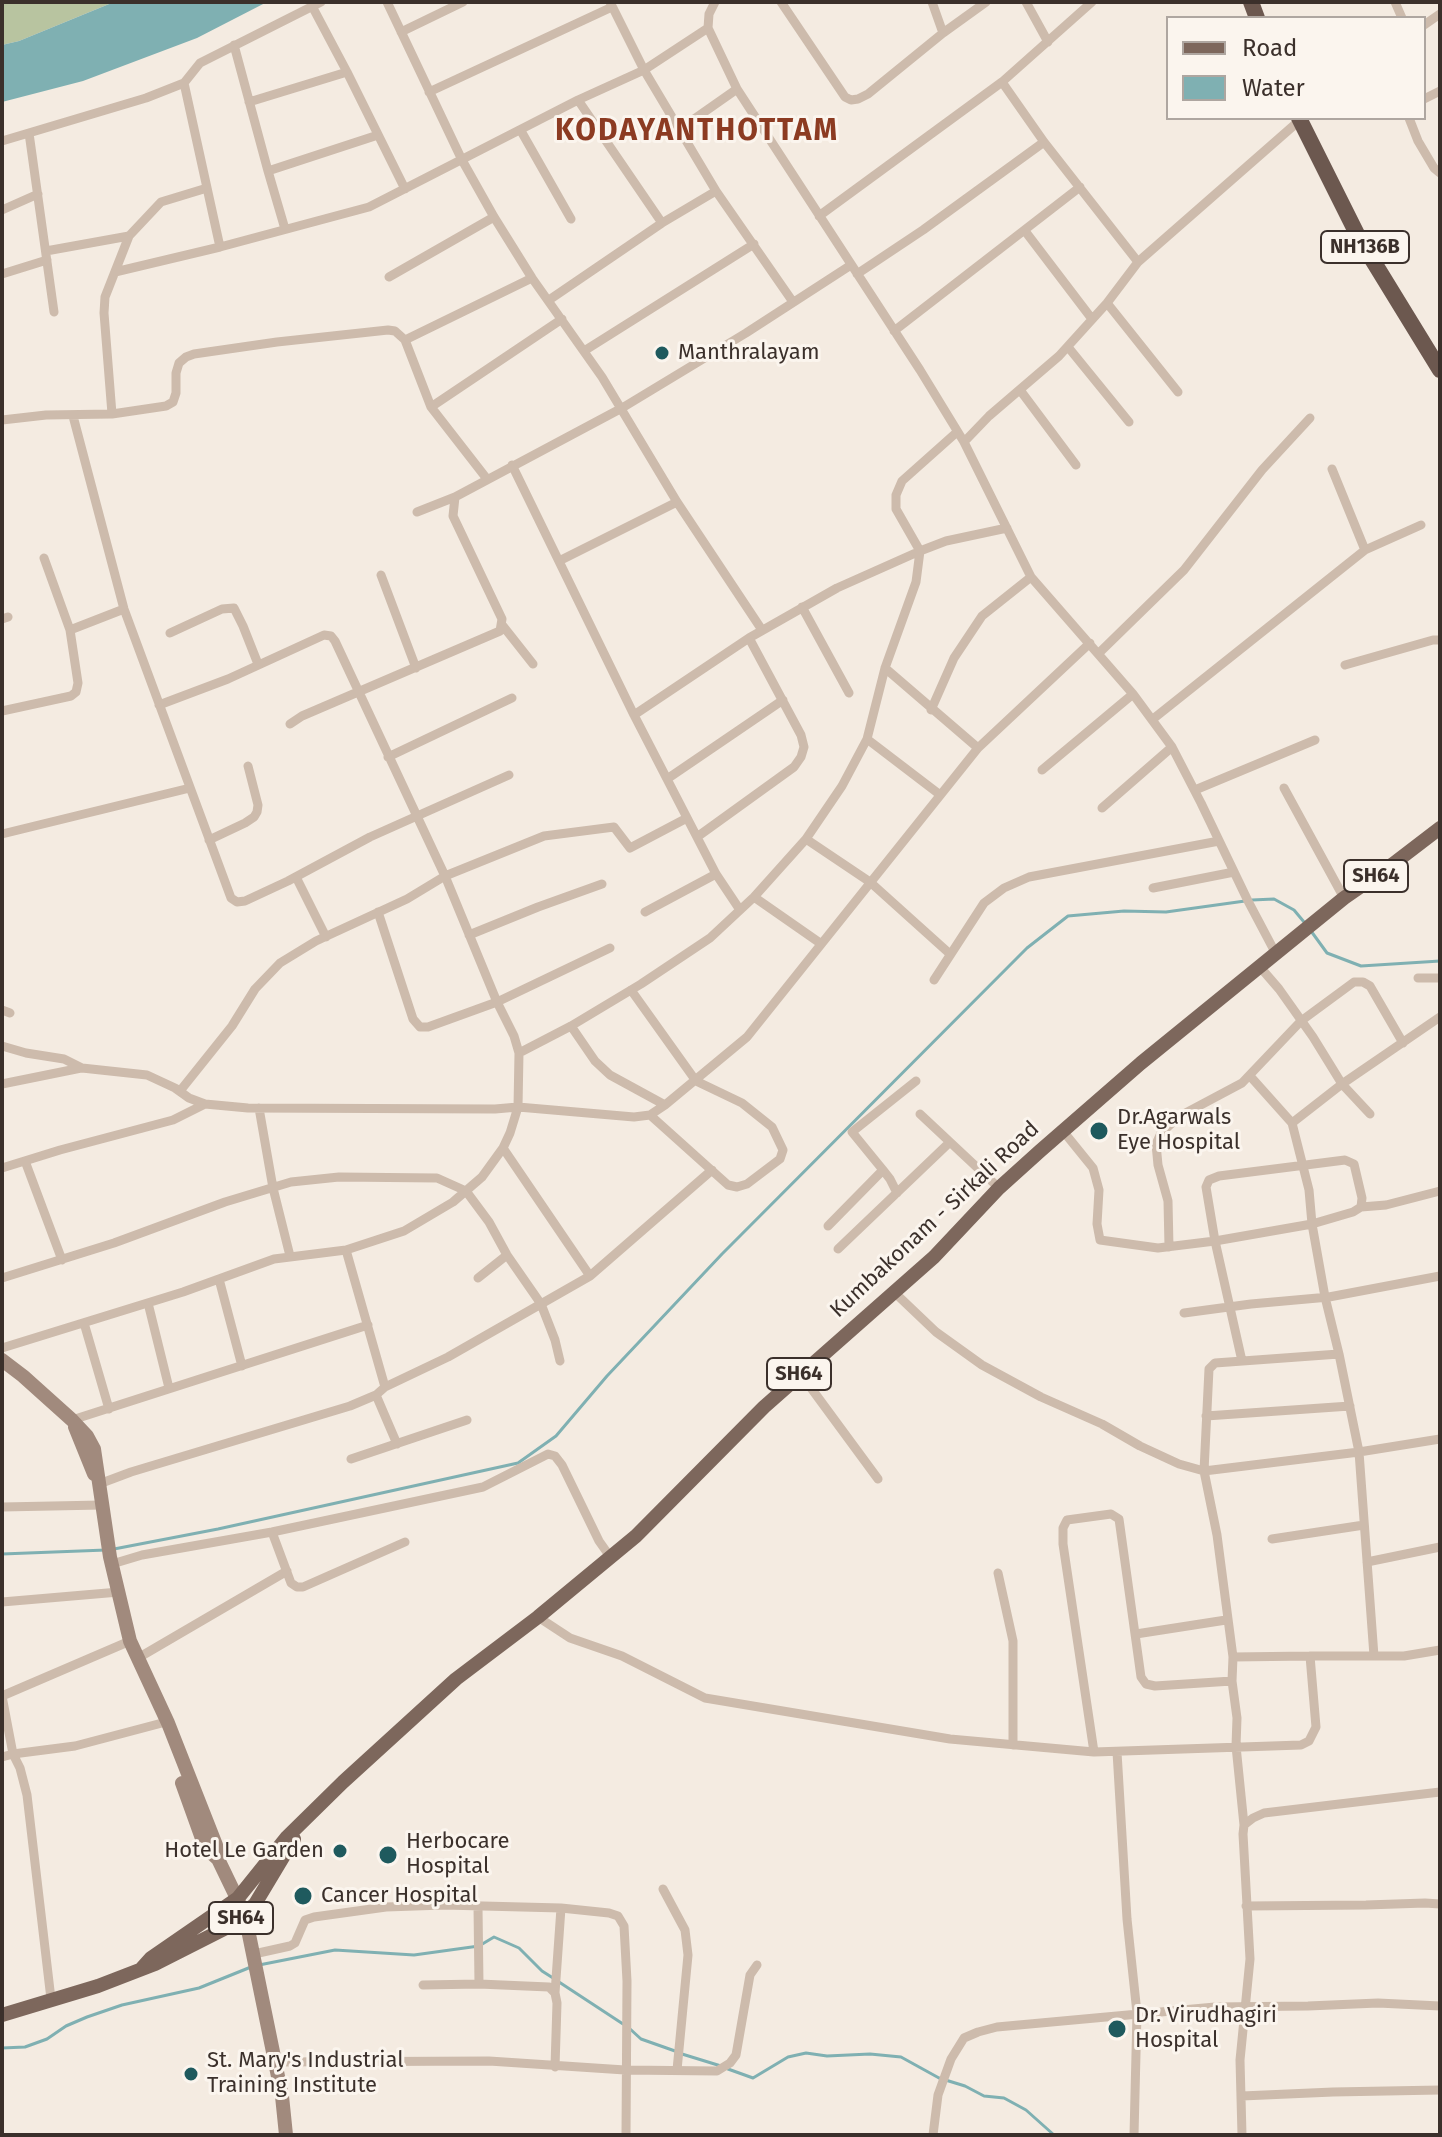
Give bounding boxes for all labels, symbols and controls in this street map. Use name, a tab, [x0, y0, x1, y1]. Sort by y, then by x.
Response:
legend	[1166, 16, 1426, 120]
text: Road	[1242, 34, 1297, 62]
text: Water	[1242, 74, 1305, 102]
district label: KODAYANTHOTTAM	[555, 114, 839, 150]
road number: NH136B	[1321, 231, 1409, 263]
place label: Manthralayam	[678, 340, 820, 366]
marker: Manthralayam	[653, 344, 671, 362]
road number: SH64	[1344, 860, 1408, 892]
place label: Dr.Agarwals Eye Hospital	[1117, 1105, 1240, 1156]
street label: Kumbakonam - Sirkali Road	[825, 1116, 1045, 1324]
marker: Dr.Agarwals Eye Hospital	[1088, 1120, 1110, 1142]
road number: SH64	[767, 1358, 831, 1390]
place label: Herbocare Hospital	[406, 1829, 509, 1880]
place label: Hotel Le Garden	[164, 1838, 324, 1864]
marker: Hotel Le Garden	[331, 1842, 349, 1860]
marker: Herbocare Hospital	[377, 1844, 399, 1866]
place label: Cancer Hospital	[321, 1883, 478, 1909]
marker: Cancer Hospital	[292, 1885, 314, 1907]
road number: SH64	[209, 1902, 273, 1934]
place label: Dr. Virudhagiri Hospital	[1135, 2003, 1277, 2054]
marker: Dr. Virudhagiri Hospital	[1106, 2018, 1128, 2040]
place label: St. Mary's Industrial Training Institute	[207, 2048, 404, 2100]
marker: St. Mary's Industrial Training Institute	[182, 2065, 200, 2083]

